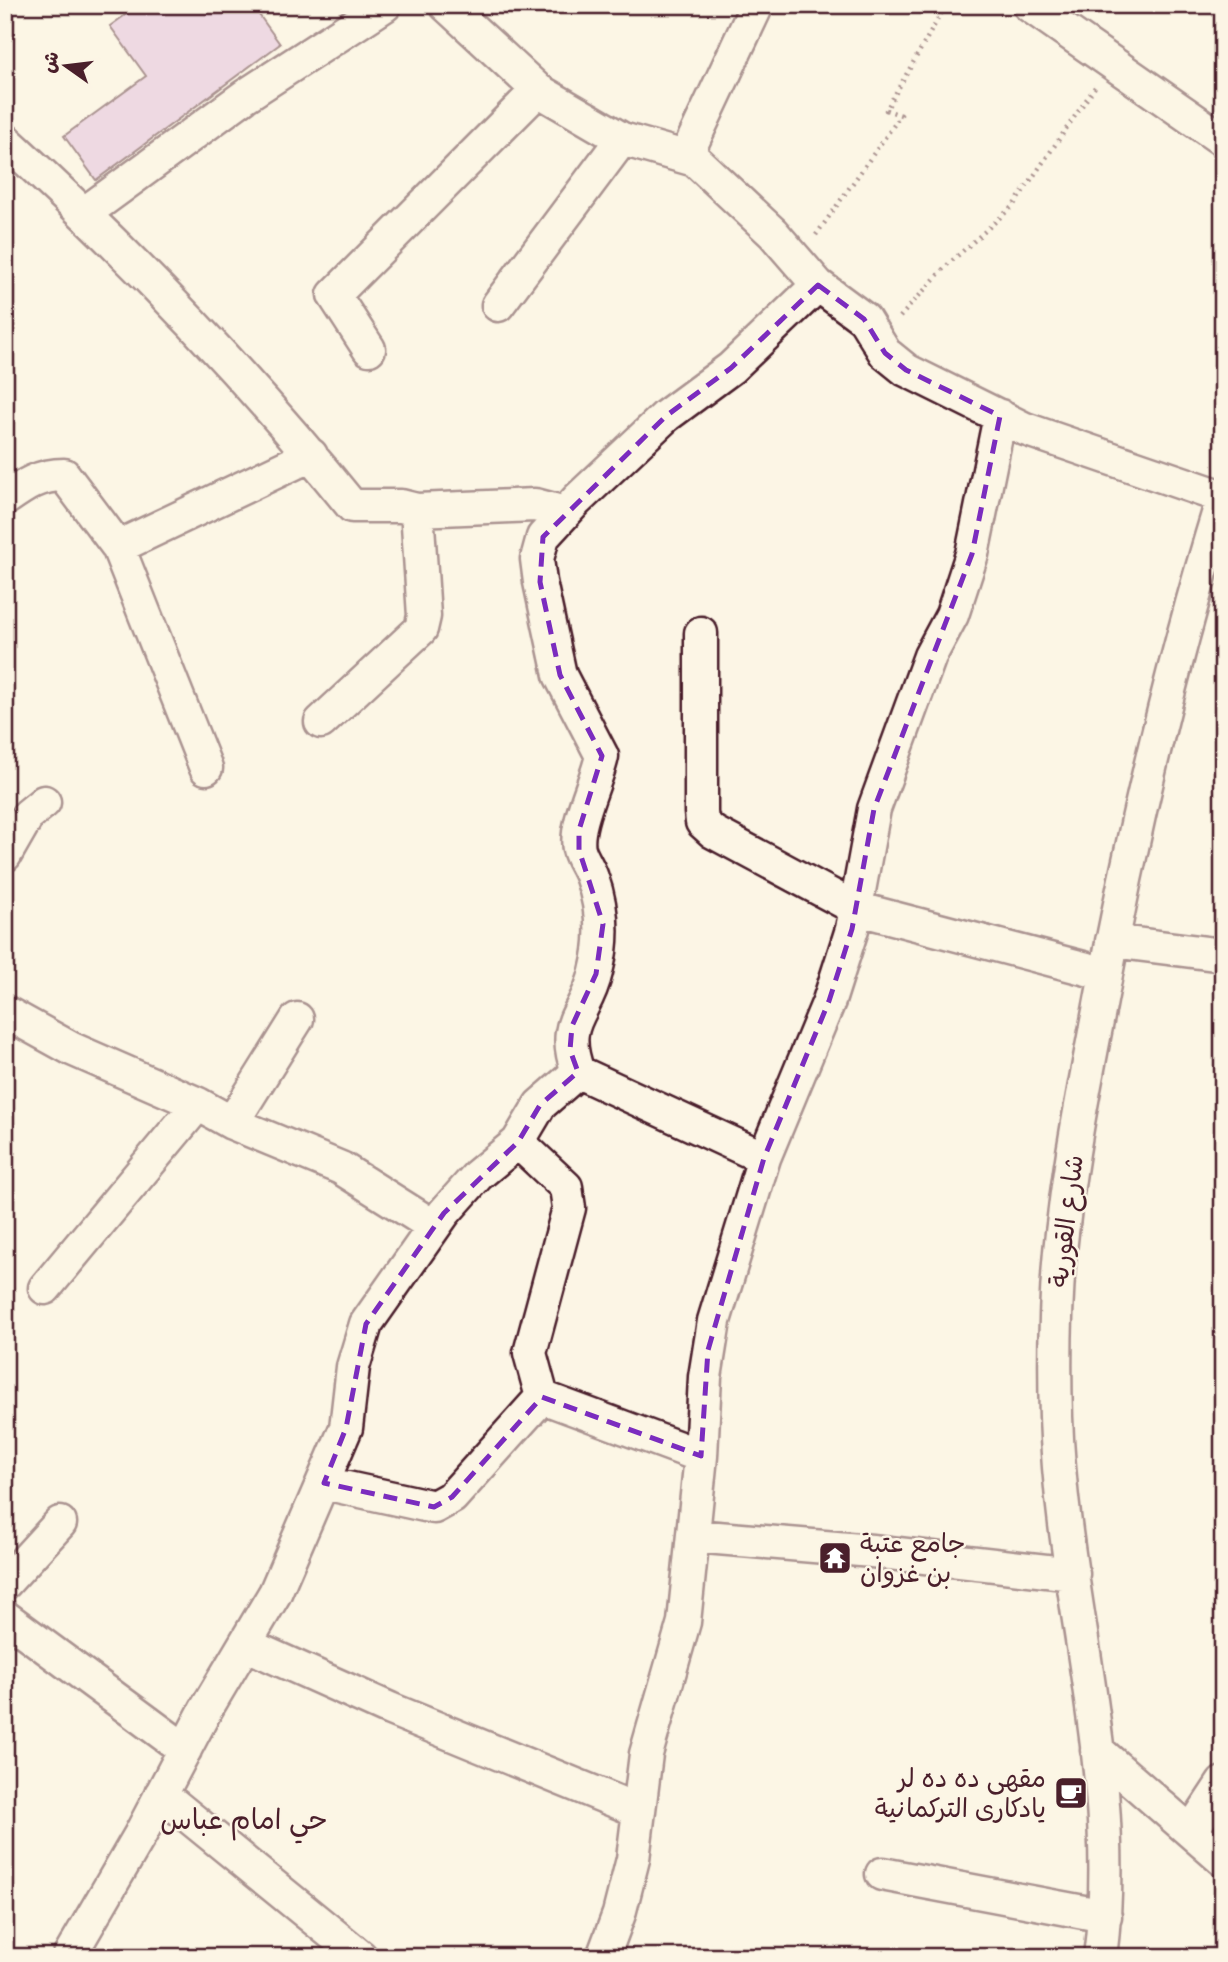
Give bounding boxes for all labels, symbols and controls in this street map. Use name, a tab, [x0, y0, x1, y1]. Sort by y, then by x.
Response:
north arrow	[32, 32, 102, 102]
text: ش	[31, 48, 69, 76]
street label: شارع القورية	[1035, 1152, 1097, 1290]
place label: جامع عتبة بن غزوان	[860, 1520, 966, 1596]
temple icon: جامع عتبة بن غزوان	[816, 1539, 854, 1577]
place label: مقهى ده ده لر يادكارى التركمانية	[875, 1755, 1046, 1831]
cafe icon: مقهى ده ده لر يادكارى التركمانية	[1052, 1774, 1090, 1812]
district label: حي امام عباس	[160, 1795, 328, 1844]

